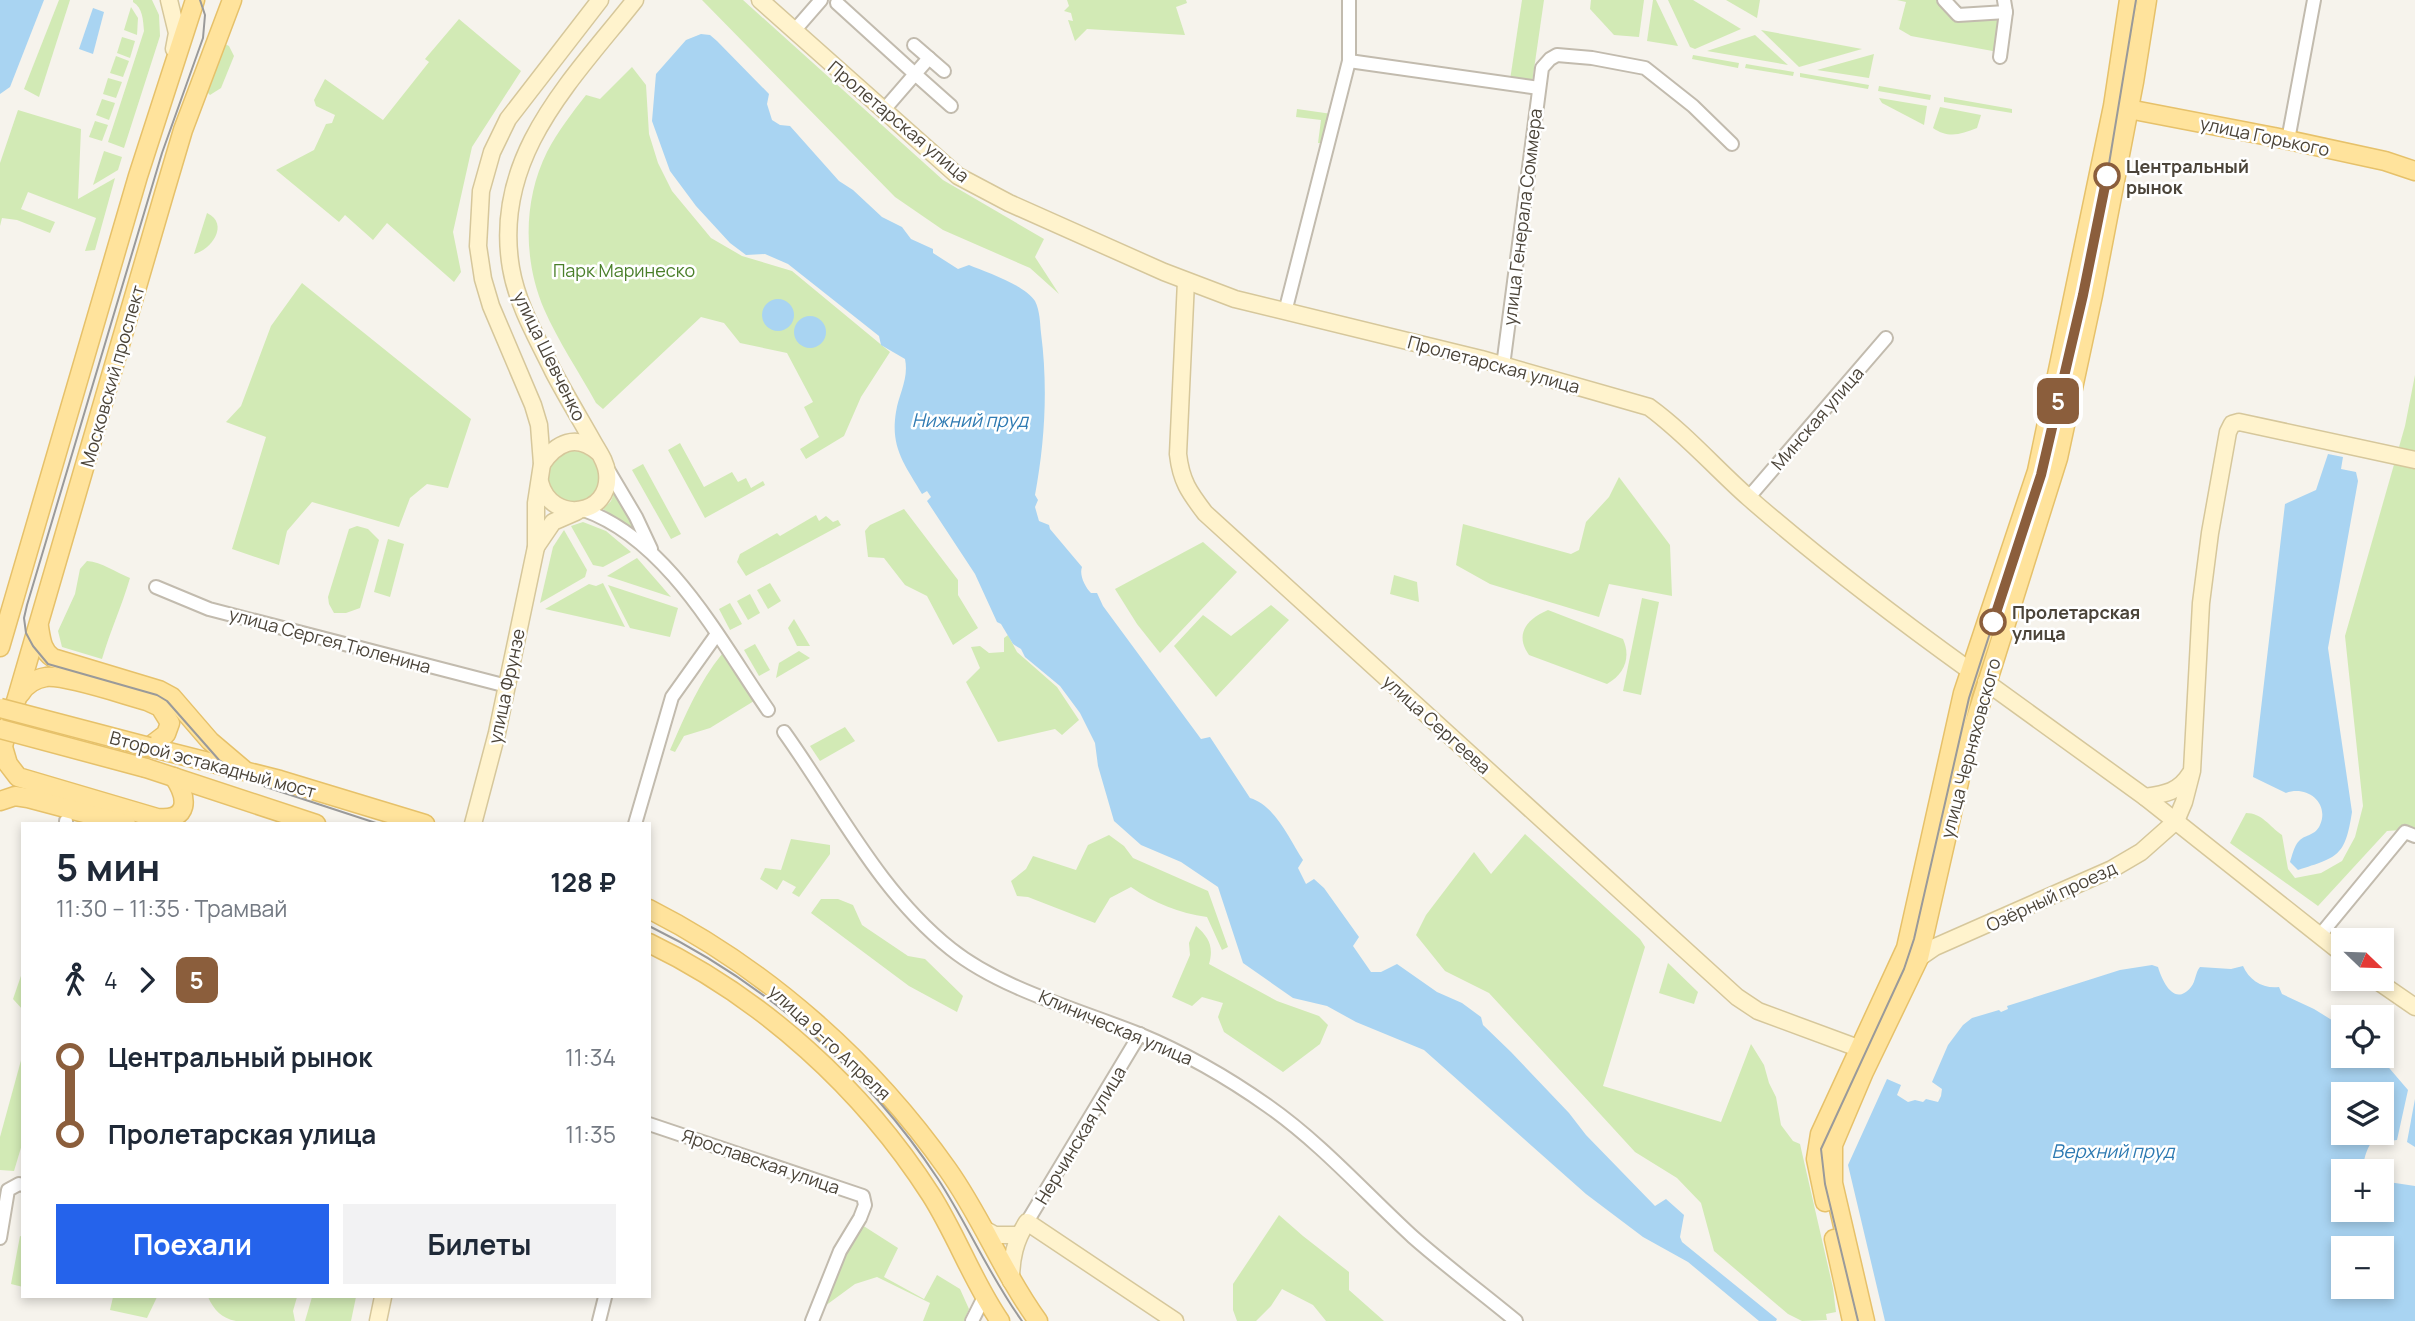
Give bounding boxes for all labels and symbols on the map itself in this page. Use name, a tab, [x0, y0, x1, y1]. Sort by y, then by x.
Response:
street label: Пролетарская улица	[823, 55, 975, 187]
street label: улица Генерала Соммера	[1497, 107, 1547, 327]
street label: улица Горького	[2198, 111, 2332, 161]
place label: Центральный рынок	[2126, 154, 2249, 199]
marker: Центральный рынок	[2094, 163, 2120, 189]
park label: Парк Маринеско	[553, 258, 695, 282]
street label: Московский проспект	[75, 282, 149, 470]
street label: улица Шевченко	[508, 287, 592, 425]
street label: Пролетарская улица	[1405, 329, 1583, 399]
street label: Минская улица	[1766, 361, 1868, 475]
line badge: 5	[2035, 378, 2081, 424]
water label: Нижний пруд	[912, 407, 1030, 433]
place label: Пролетарская улица	[2012, 600, 2140, 645]
street label: улица Сергея Тюленина	[226, 601, 434, 679]
marker: Пролетарская улица	[1980, 609, 2006, 635]
street label: улица Фрунзе	[482, 626, 530, 746]
street label: улица Черняховского	[1934, 655, 2006, 841]
street label: улица Сергеева	[1378, 669, 1496, 779]
street label: Второй эстакадный мост	[107, 725, 319, 803]
street label: Озёрный проезд	[1982, 855, 2120, 937]
north arrow	[2331, 928, 2394, 990]
street label: улица 9-го Апреля	[764, 979, 896, 1105]
street label: Клиническая улица	[1035, 984, 1197, 1070]
street label: Нерчинская улица	[1029, 1061, 1131, 1209]
street label: Ярославская улица	[679, 1123, 843, 1199]
water label: Верхний пруд	[2052, 1138, 2176, 1164]

